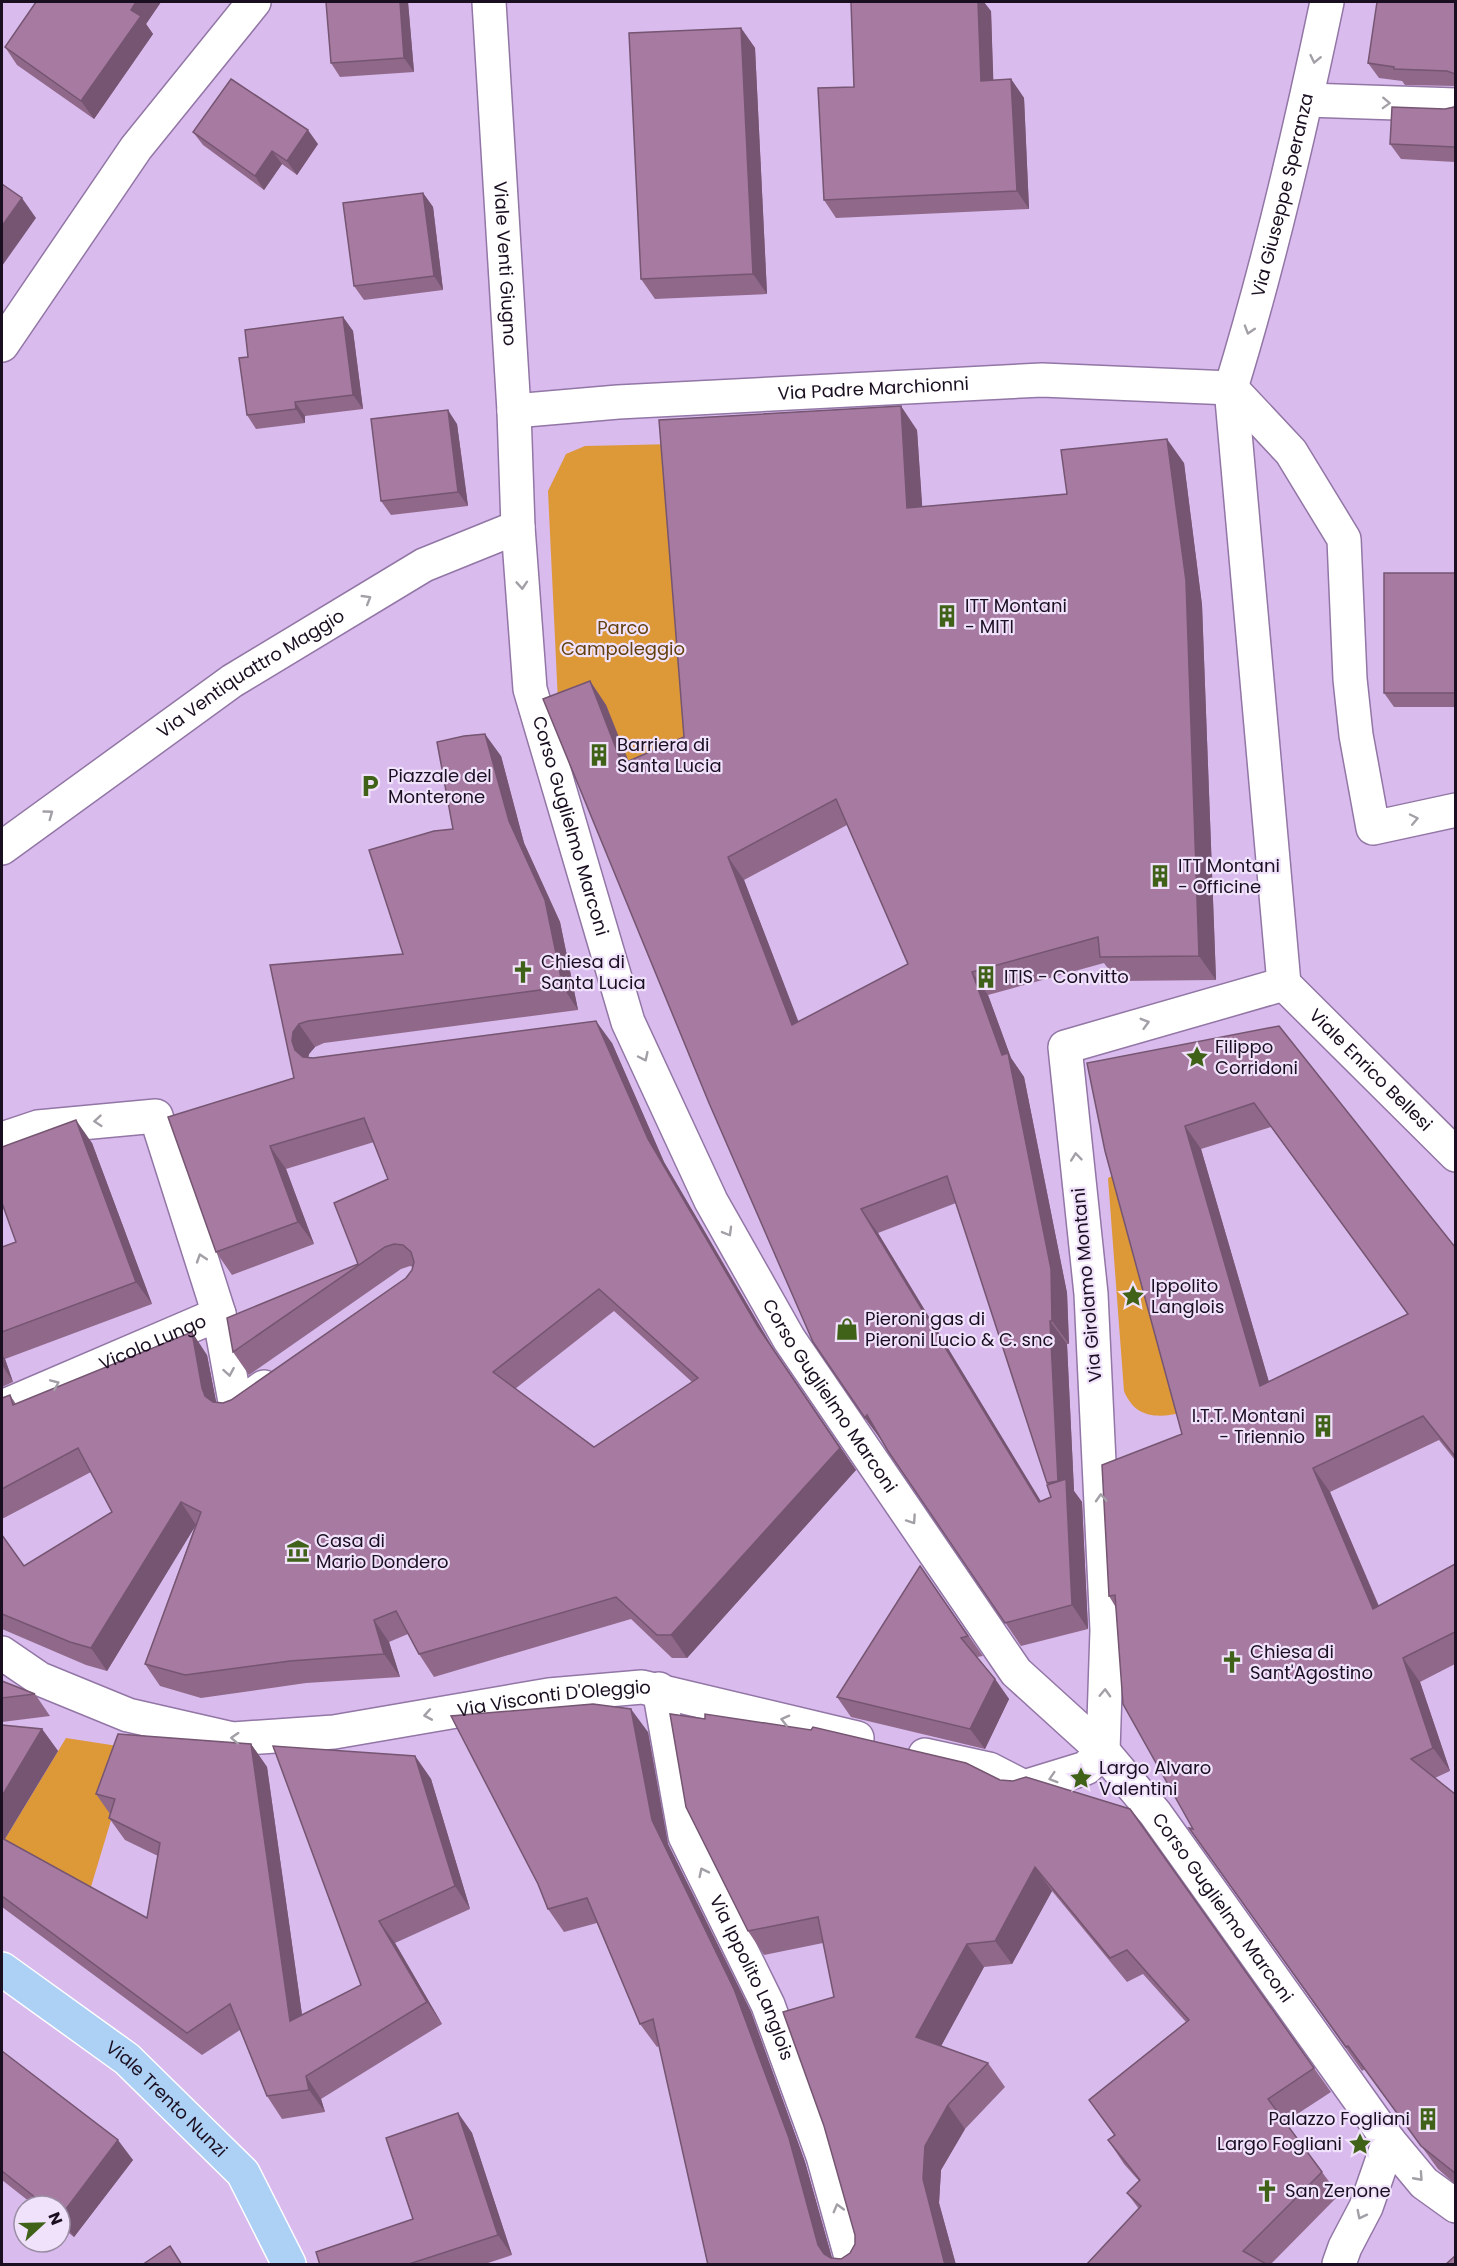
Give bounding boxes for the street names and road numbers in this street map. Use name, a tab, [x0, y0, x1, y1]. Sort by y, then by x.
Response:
street label: Via Giuseppe Speranza	[1245, 91, 1319, 300]
street label: Viale Venti Giugno	[488, 180, 523, 347]
street label: Via Padre Marchionni	[777, 371, 969, 406]
street label: Via Ventiquattro Maggio	[152, 603, 349, 744]
street label: Corso Guglielmo Marconi	[527, 713, 615, 939]
street label: Viale Enrico Bellesi	[1304, 1003, 1438, 1137]
street label: Via Girolamo Montani	[1066, 1187, 1107, 1383]
street label: Corso Guglielmo Marconi	[757, 1294, 903, 1498]
street label: Vicolo Lungo	[95, 1308, 210, 1376]
street label: Via Visconti D'Oleggio	[455, 1674, 654, 1723]
street label: Corso Guglielmo Marconi	[1147, 1807, 1299, 2007]
street label: Via Ippolito Langlois	[704, 1891, 800, 2064]
street label: Viale Trento Nunzi	[101, 2035, 233, 2163]

